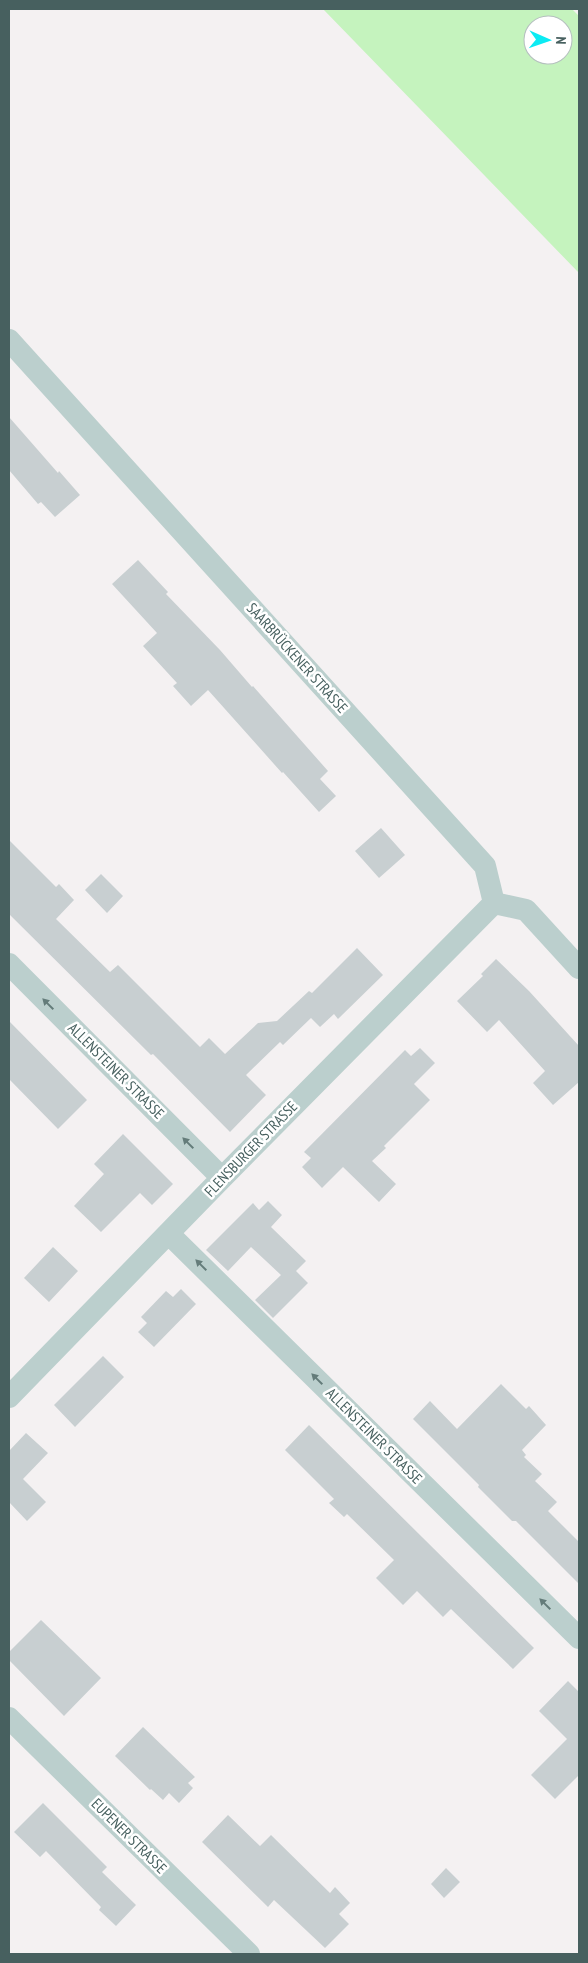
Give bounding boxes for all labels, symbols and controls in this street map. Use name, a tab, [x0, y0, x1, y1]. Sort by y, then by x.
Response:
north arrow	[523, 15, 573, 65]
text: N	[552, 36, 570, 45]
street label: SAARBRÜCKENER STRASSE	[243, 599, 352, 717]
one-way arrow	[42, 998, 54, 1010]
street label: ALLENSTEINER STRASSE	[64, 1019, 168, 1123]
street label: FLENSBURGER STRASSE	[200, 1097, 301, 1200]
one-way arrow	[182, 1137, 194, 1149]
one-way arrow	[195, 1259, 207, 1271]
one-way arrow	[311, 1373, 323, 1385]
street label: ALLENSTEINER STRASSE	[322, 1384, 426, 1488]
one-way arrow	[539, 1598, 551, 1610]
street label: EUPENER STRASSE	[88, 1794, 171, 1877]

